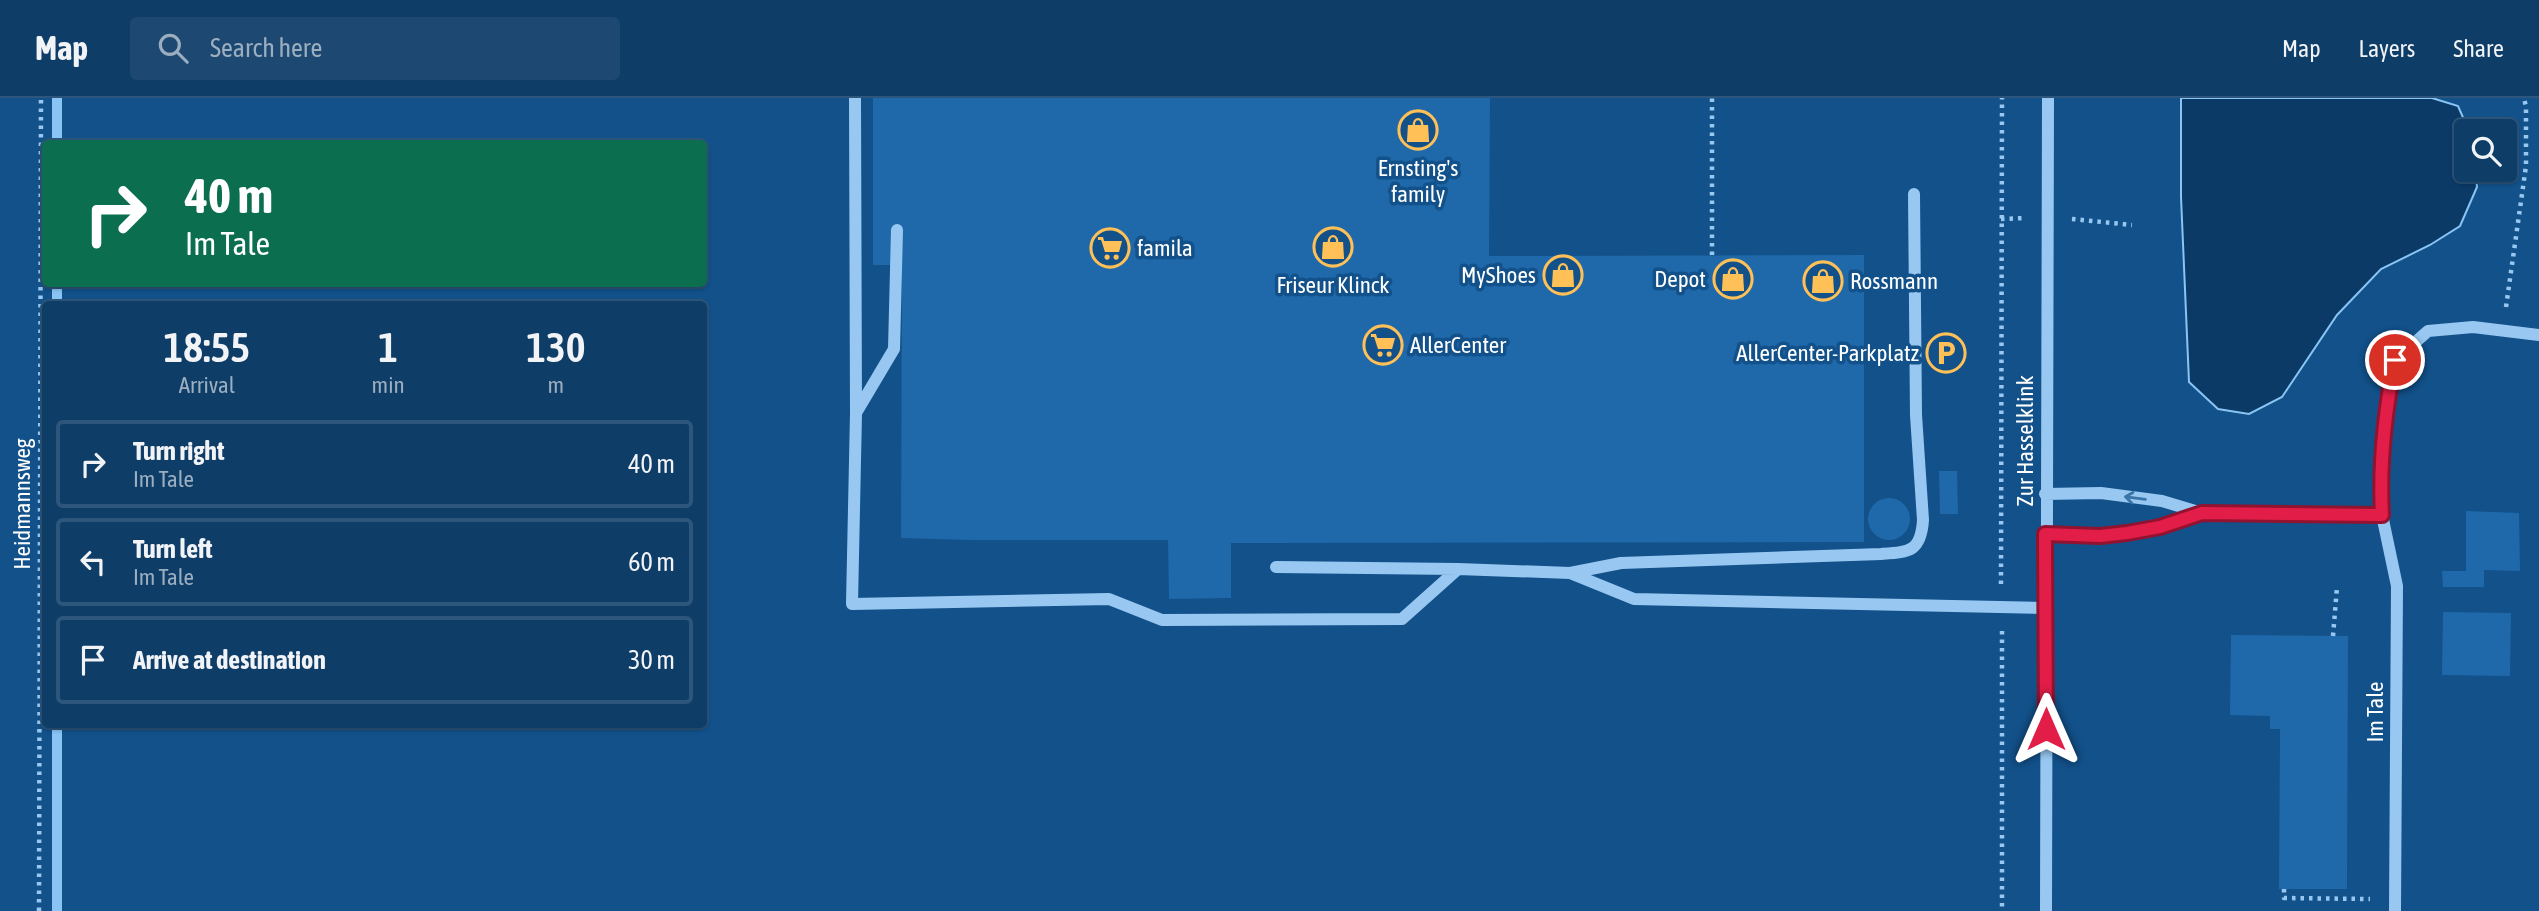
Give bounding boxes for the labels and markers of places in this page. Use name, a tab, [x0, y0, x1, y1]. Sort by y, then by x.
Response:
shop icon: Ernsting's family	[1397, 109, 1439, 151]
place label: Ernsting's family	[1378, 155, 1458, 207]
shop icon: Friseur Klinck	[1312, 226, 1354, 268]
supermarket icon: famila	[1089, 227, 1131, 269]
place label: famila	[1137, 235, 1193, 261]
shop icon: MyShoes	[1542, 254, 1584, 296]
shop icon: Depot	[1712, 258, 1754, 300]
shop icon: Rossmann	[1802, 260, 1844, 302]
place label: MyShoes	[1461, 262, 1536, 288]
place label: Depot	[1654, 266, 1706, 292]
place label: Rossmann	[1850, 268, 1938, 294]
place label: Friseur Klinck	[1277, 272, 1389, 298]
supermarket icon: AllerCenter	[1362, 324, 1404, 366]
pin	[2365, 330, 2425, 390]
place label: AllerCenter	[1410, 332, 1507, 358]
parking icon: AllerCenter-Parkplatz	[1925, 332, 1967, 374]
place label: AllerCenter-Parkplatz	[1736, 340, 1919, 366]

